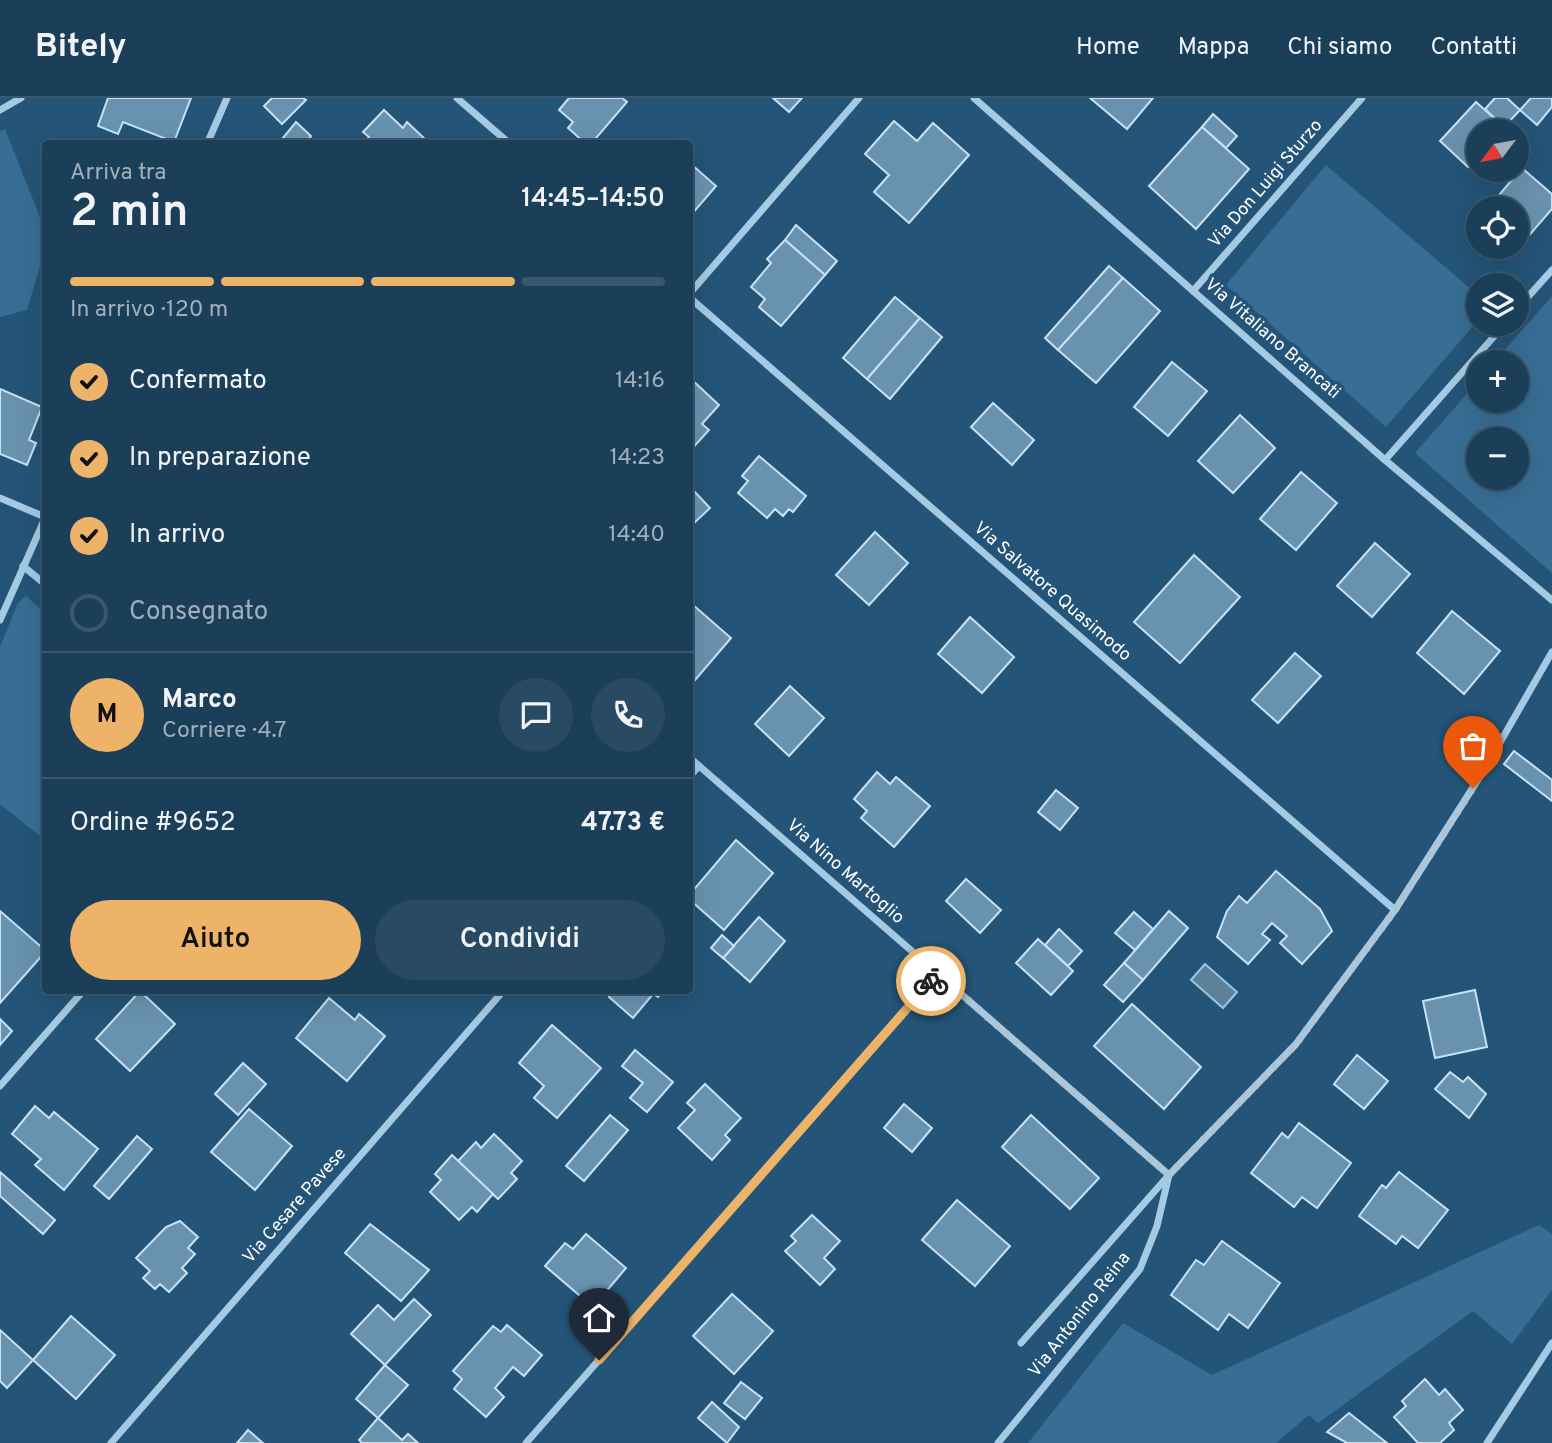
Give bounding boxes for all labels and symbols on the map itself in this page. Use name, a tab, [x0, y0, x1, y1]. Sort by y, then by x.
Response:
street label: Via Don Luigi Sturzo	[1204, 115, 1328, 253]
north arrow	[1466, 119, 1530, 182]
street label: Via Vitaliano Brancati	[1199, 274, 1345, 404]
street label: Via Salvatore Quasimodo	[968, 517, 1136, 667]
pin	[1443, 716, 1503, 788]
street label: Via Nino Martoglio	[781, 814, 909, 930]
courier	[896, 946, 966, 1016]
street label: Via Cesare Pavese	[238, 1143, 352, 1269]
street label: Via Antonino Reina	[1024, 1248, 1136, 1382]
pin	[569, 1288, 629, 1360]

